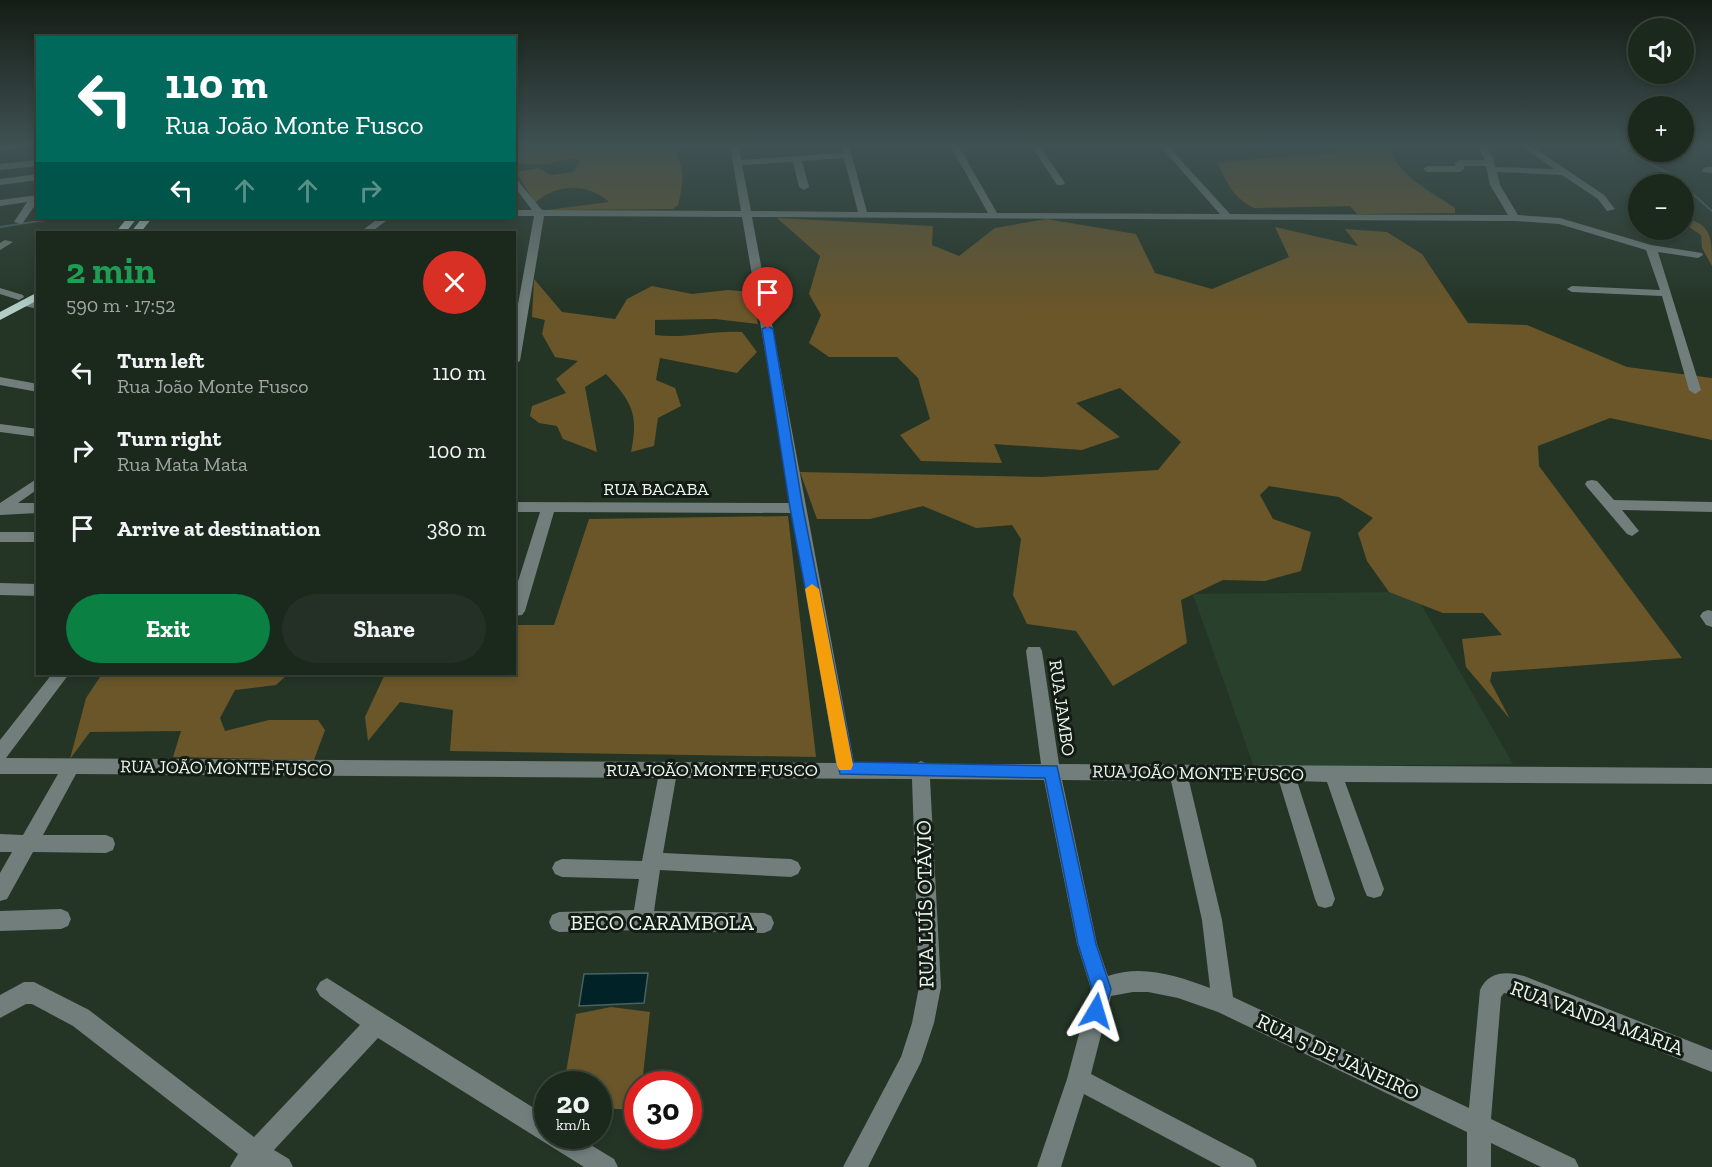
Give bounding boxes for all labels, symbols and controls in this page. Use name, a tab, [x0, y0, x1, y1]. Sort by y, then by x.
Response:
map controls	[1628, 18, 1694, 240]
button: sound	[1628, 18, 1694, 84]
text: 110 m	[165, 58, 268, 109]
icon: left	[66, 60, 144, 138]
button: +	[1628, 96, 1694, 162]
text: Rua João Monte Fusco	[165, 109, 424, 141]
icon: left	[165, 174, 198, 207]
icon: ahead	[228, 174, 261, 207]
icon: ahead	[291, 174, 324, 207]
icon: right	[354, 174, 387, 207]
button: −	[1628, 174, 1694, 240]
text: 2 min	[66, 249, 156, 292]
button: close	[423, 251, 486, 314]
pin	[742, 267, 793, 329]
icon: arrive	[751, 276, 784, 309]
text: 590 m · 17:52	[66, 293, 175, 317]
text: Turn left	[117, 347, 204, 374]
icon: left	[66, 356, 99, 389]
text: 110 m	[432, 359, 486, 386]
text: Rua João Monte Fusco	[117, 374, 309, 398]
text: Turn right	[117, 425, 221, 452]
icon: right	[66, 434, 99, 467]
text: 100 m	[428, 437, 486, 464]
text: Rua Mata Mata	[117, 452, 248, 476]
street label: RUA BACABA	[603, 478, 709, 500]
icon: arrive	[66, 512, 99, 545]
text: Arrive at destination	[117, 515, 320, 542]
text: 380 m	[427, 515, 486, 542]
button: Exit	[66, 594, 270, 663]
button: Share	[282, 594, 486, 663]
street label: RUA JAMBO	[1044, 658, 1080, 758]
street label: RUA JOÃO MONTE FUSCO	[120, 755, 332, 781]
street label: RUA JOÃO MONTE FUSCO	[606, 759, 818, 781]
street label: RUA JOÃO MONTE FUSCO	[1092, 760, 1304, 786]
street label: RUA LUÍS OTÁVIO	[911, 820, 938, 988]
street label: BECO CARAMBOLA	[570, 910, 754, 935]
street label: RUA VANDA MARIA	[1507, 975, 1688, 1061]
position arrow	[1064, 979, 1128, 1043]
street label: RUA 5 DE JANEIRO	[1253, 1008, 1423, 1105]
speed limit sign: 30	[624, 1071, 702, 1149]
text: 20	[556, 1085, 590, 1121]
text: km/h	[556, 1116, 590, 1134]

